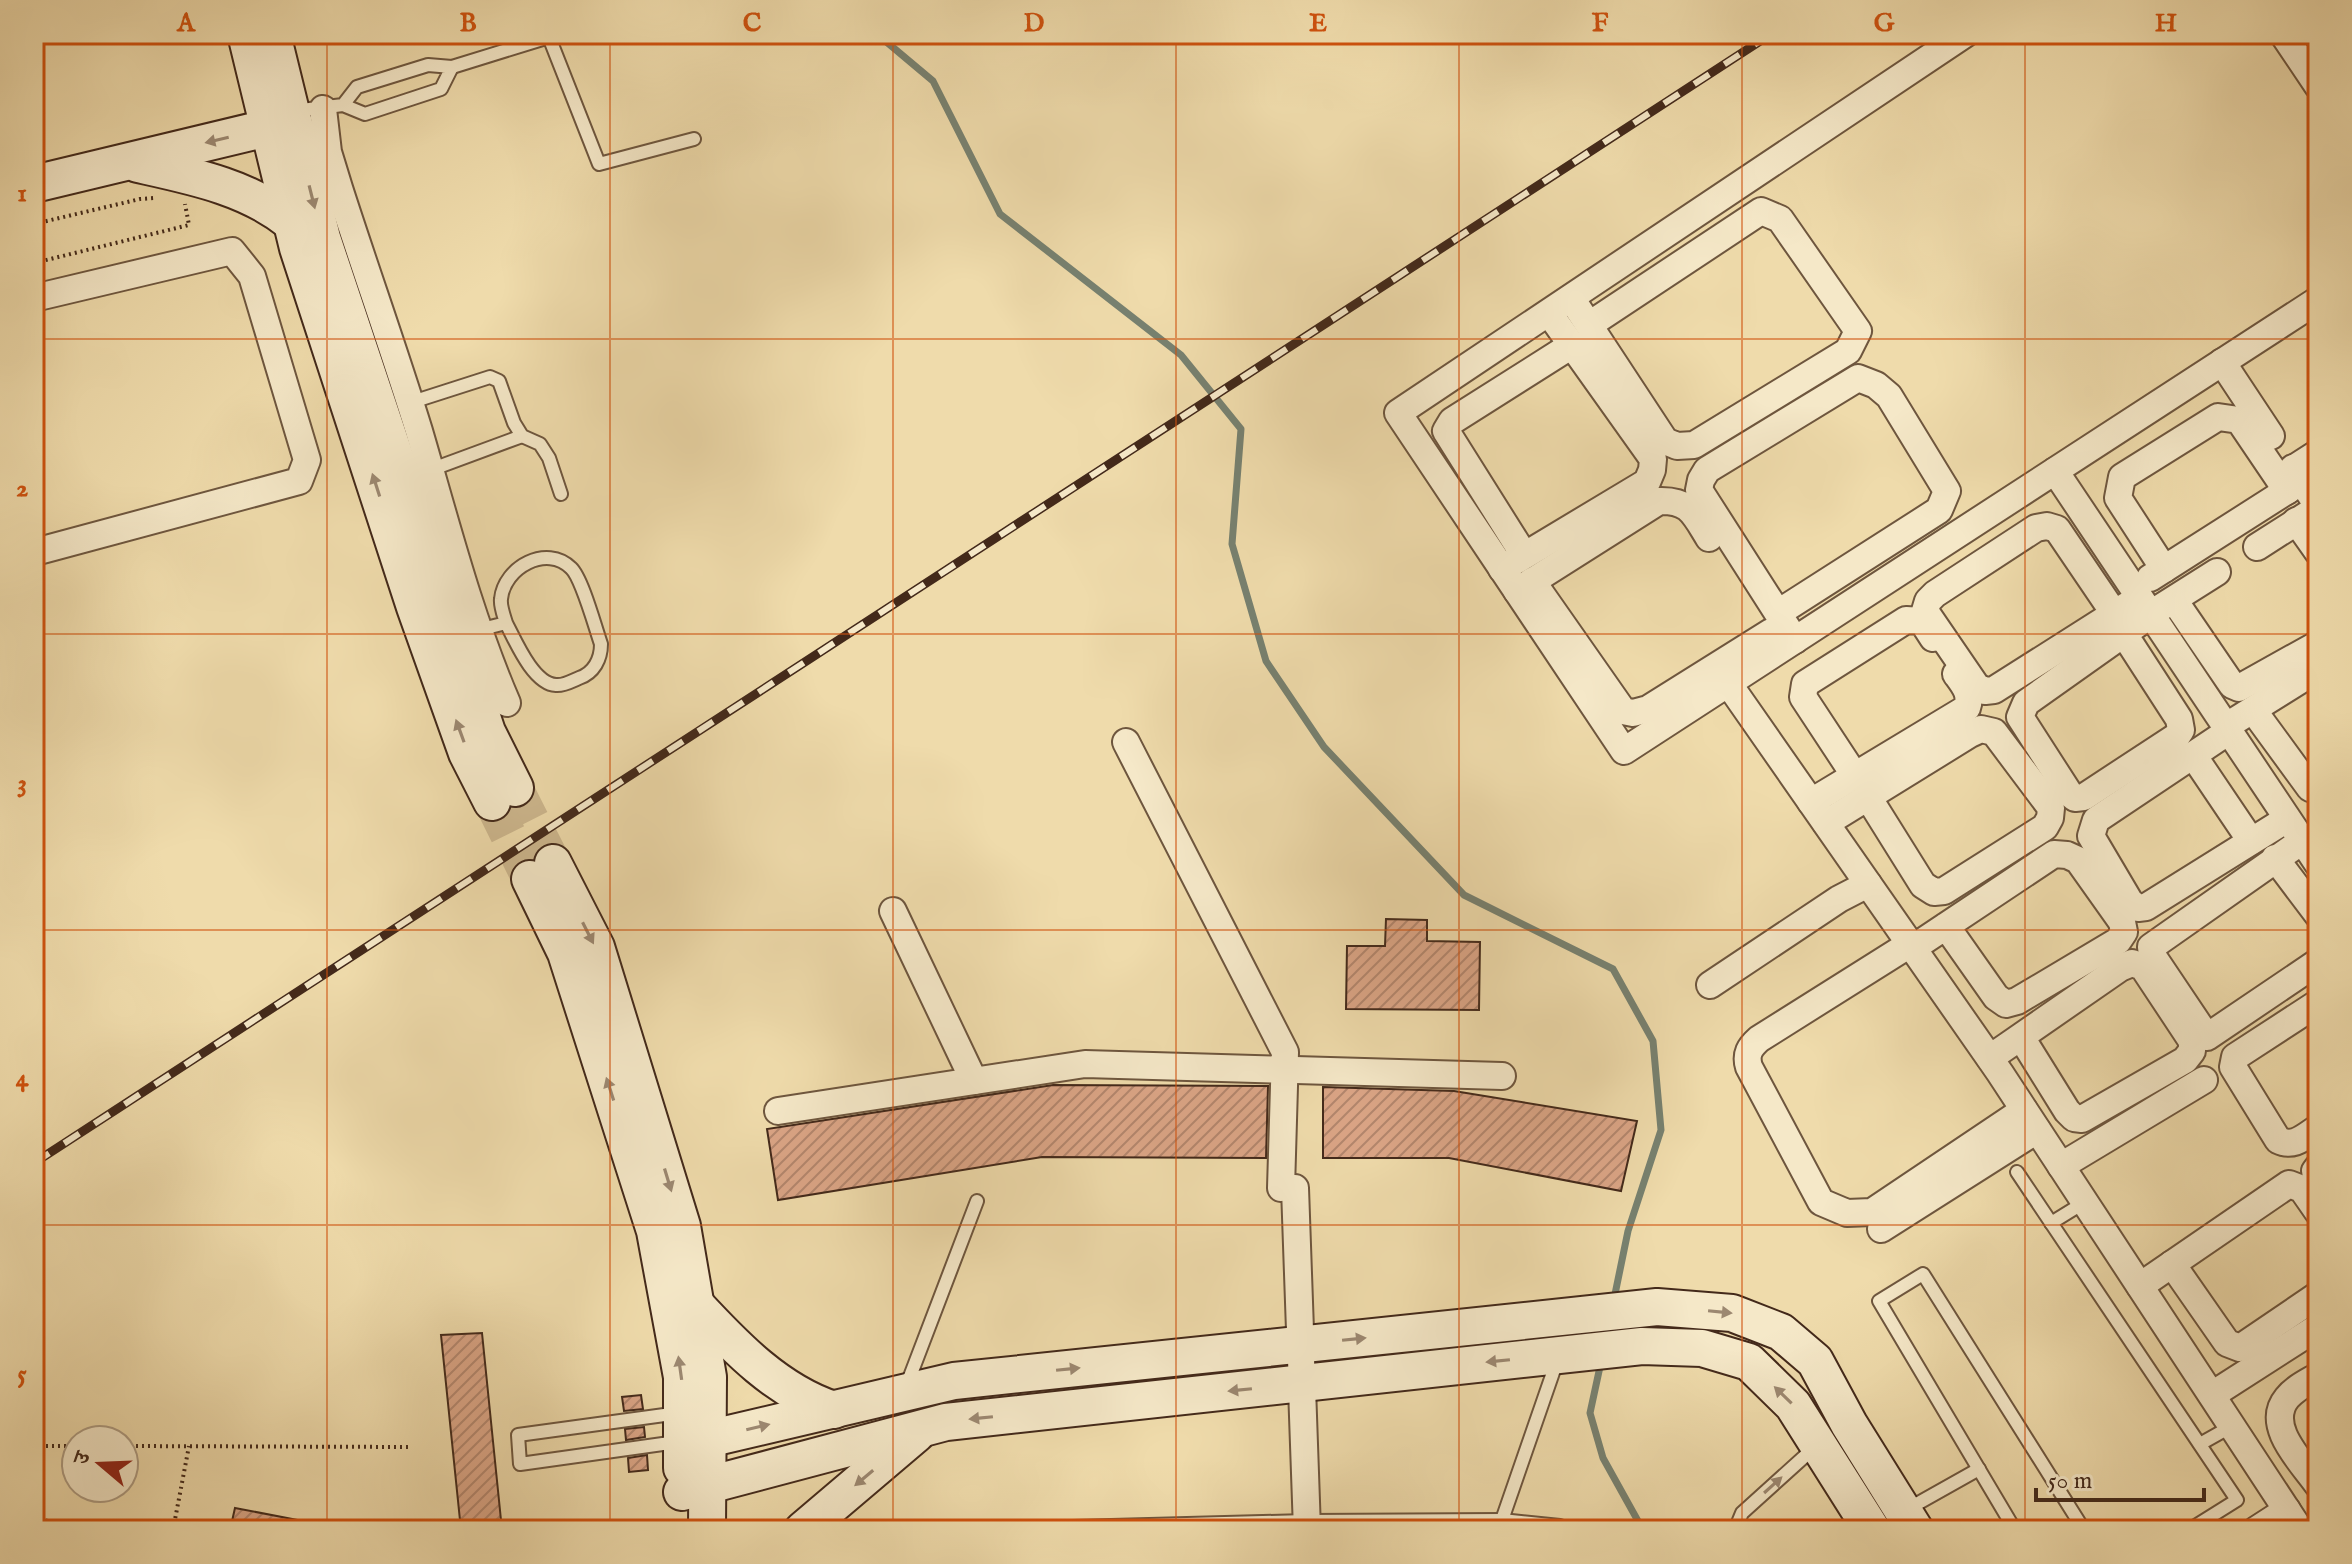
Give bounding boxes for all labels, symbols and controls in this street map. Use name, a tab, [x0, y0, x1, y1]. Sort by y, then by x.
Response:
text: A	[176, 7, 196, 40]
text: B	[459, 7, 477, 40]
text: C	[743, 7, 762, 40]
text: D	[1024, 7, 1045, 40]
text: E	[1309, 7, 1327, 40]
text: F	[1592, 7, 1609, 40]
text: G	[1874, 7, 1895, 40]
text: H	[2155, 7, 2177, 40]
one-way arrow	[205, 134, 230, 147]
text: 1	[17, 177, 27, 210]
one-way arrow	[306, 185, 318, 210]
text: 2	[16, 472, 28, 505]
one-way arrow	[369, 473, 381, 497]
one-way arrow	[453, 719, 465, 743]
text: 3	[17, 767, 27, 800]
one-way arrow	[582, 921, 595, 944]
text: 4	[16, 1062, 30, 1095]
one-way arrow	[604, 1077, 616, 1101]
one-way arrow	[662, 1168, 675, 1192]
one-way arrow	[1708, 1306, 1733, 1319]
one-way arrow	[1342, 1332, 1367, 1345]
one-way arrow	[673, 1355, 686, 1380]
one-way arrow	[1485, 1355, 1510, 1368]
text: 5	[17, 1358, 27, 1391]
one-way arrow	[1056, 1363, 1081, 1376]
one-way arrow	[1227, 1383, 1252, 1396]
one-way arrow	[1774, 1386, 1793, 1405]
one-way arrow	[968, 1412, 993, 1425]
one-way arrow	[746, 1421, 771, 1433]
north arrow	[60, 1424, 140, 1504]
text: उ	[67, 1447, 99, 1470]
scale bar	[2036, 1452, 2204, 1502]
text: 50 m	[2048, 1466, 2092, 1497]
one-way arrow	[854, 1469, 874, 1486]
one-way arrow	[1764, 1476, 1783, 1494]

